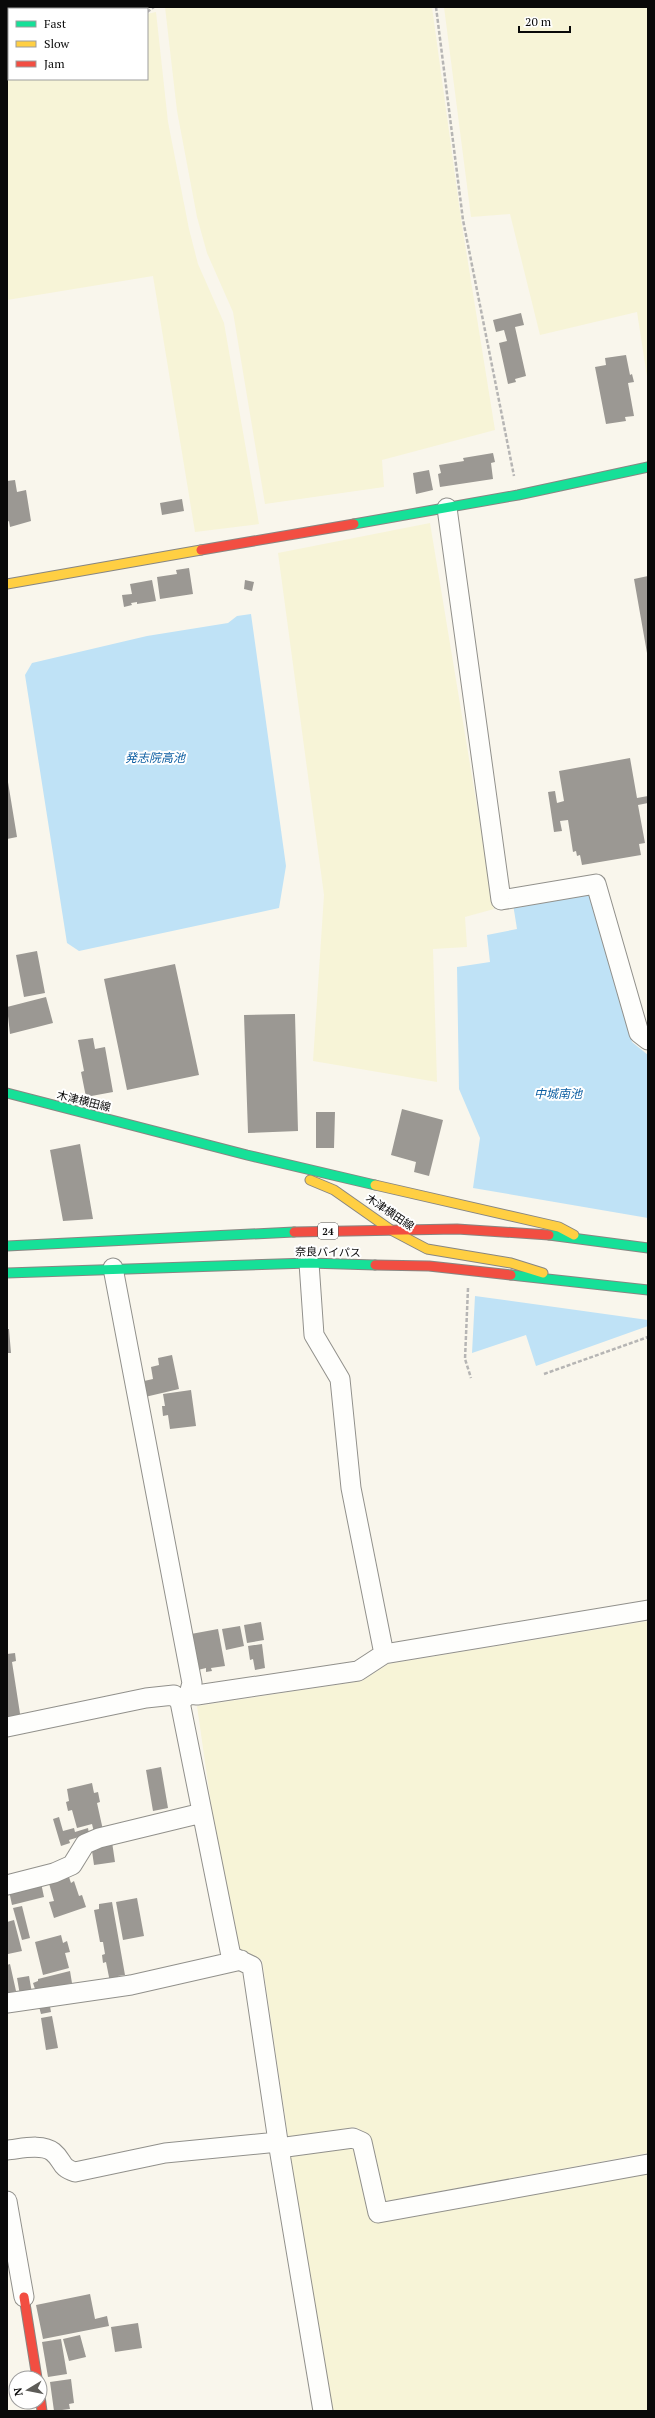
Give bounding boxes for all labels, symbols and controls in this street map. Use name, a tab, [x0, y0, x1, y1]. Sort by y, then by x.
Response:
legend	[8, 8, 148, 80]
scale bar	[519, 8, 570, 34]
text: 20 m	[525, 14, 552, 29]
text: Fast	[44, 16, 67, 31]
text: Slow	[44, 36, 70, 51]
text: Jam	[44, 56, 65, 71]
water label: 発志院高池	[125, 750, 186, 765]
water label: 中城南池	[534, 1086, 583, 1101]
street label: 木津横田線	[56, 1088, 112, 1114]
street label: 木津横田線	[363, 1191, 417, 1233]
road number: 24	[318, 1223, 338, 1239]
street label: 奈良バイパス	[295, 1244, 361, 1260]
north arrow	[8, 2370, 48, 2410]
text: N	[10, 2386, 26, 2397]

